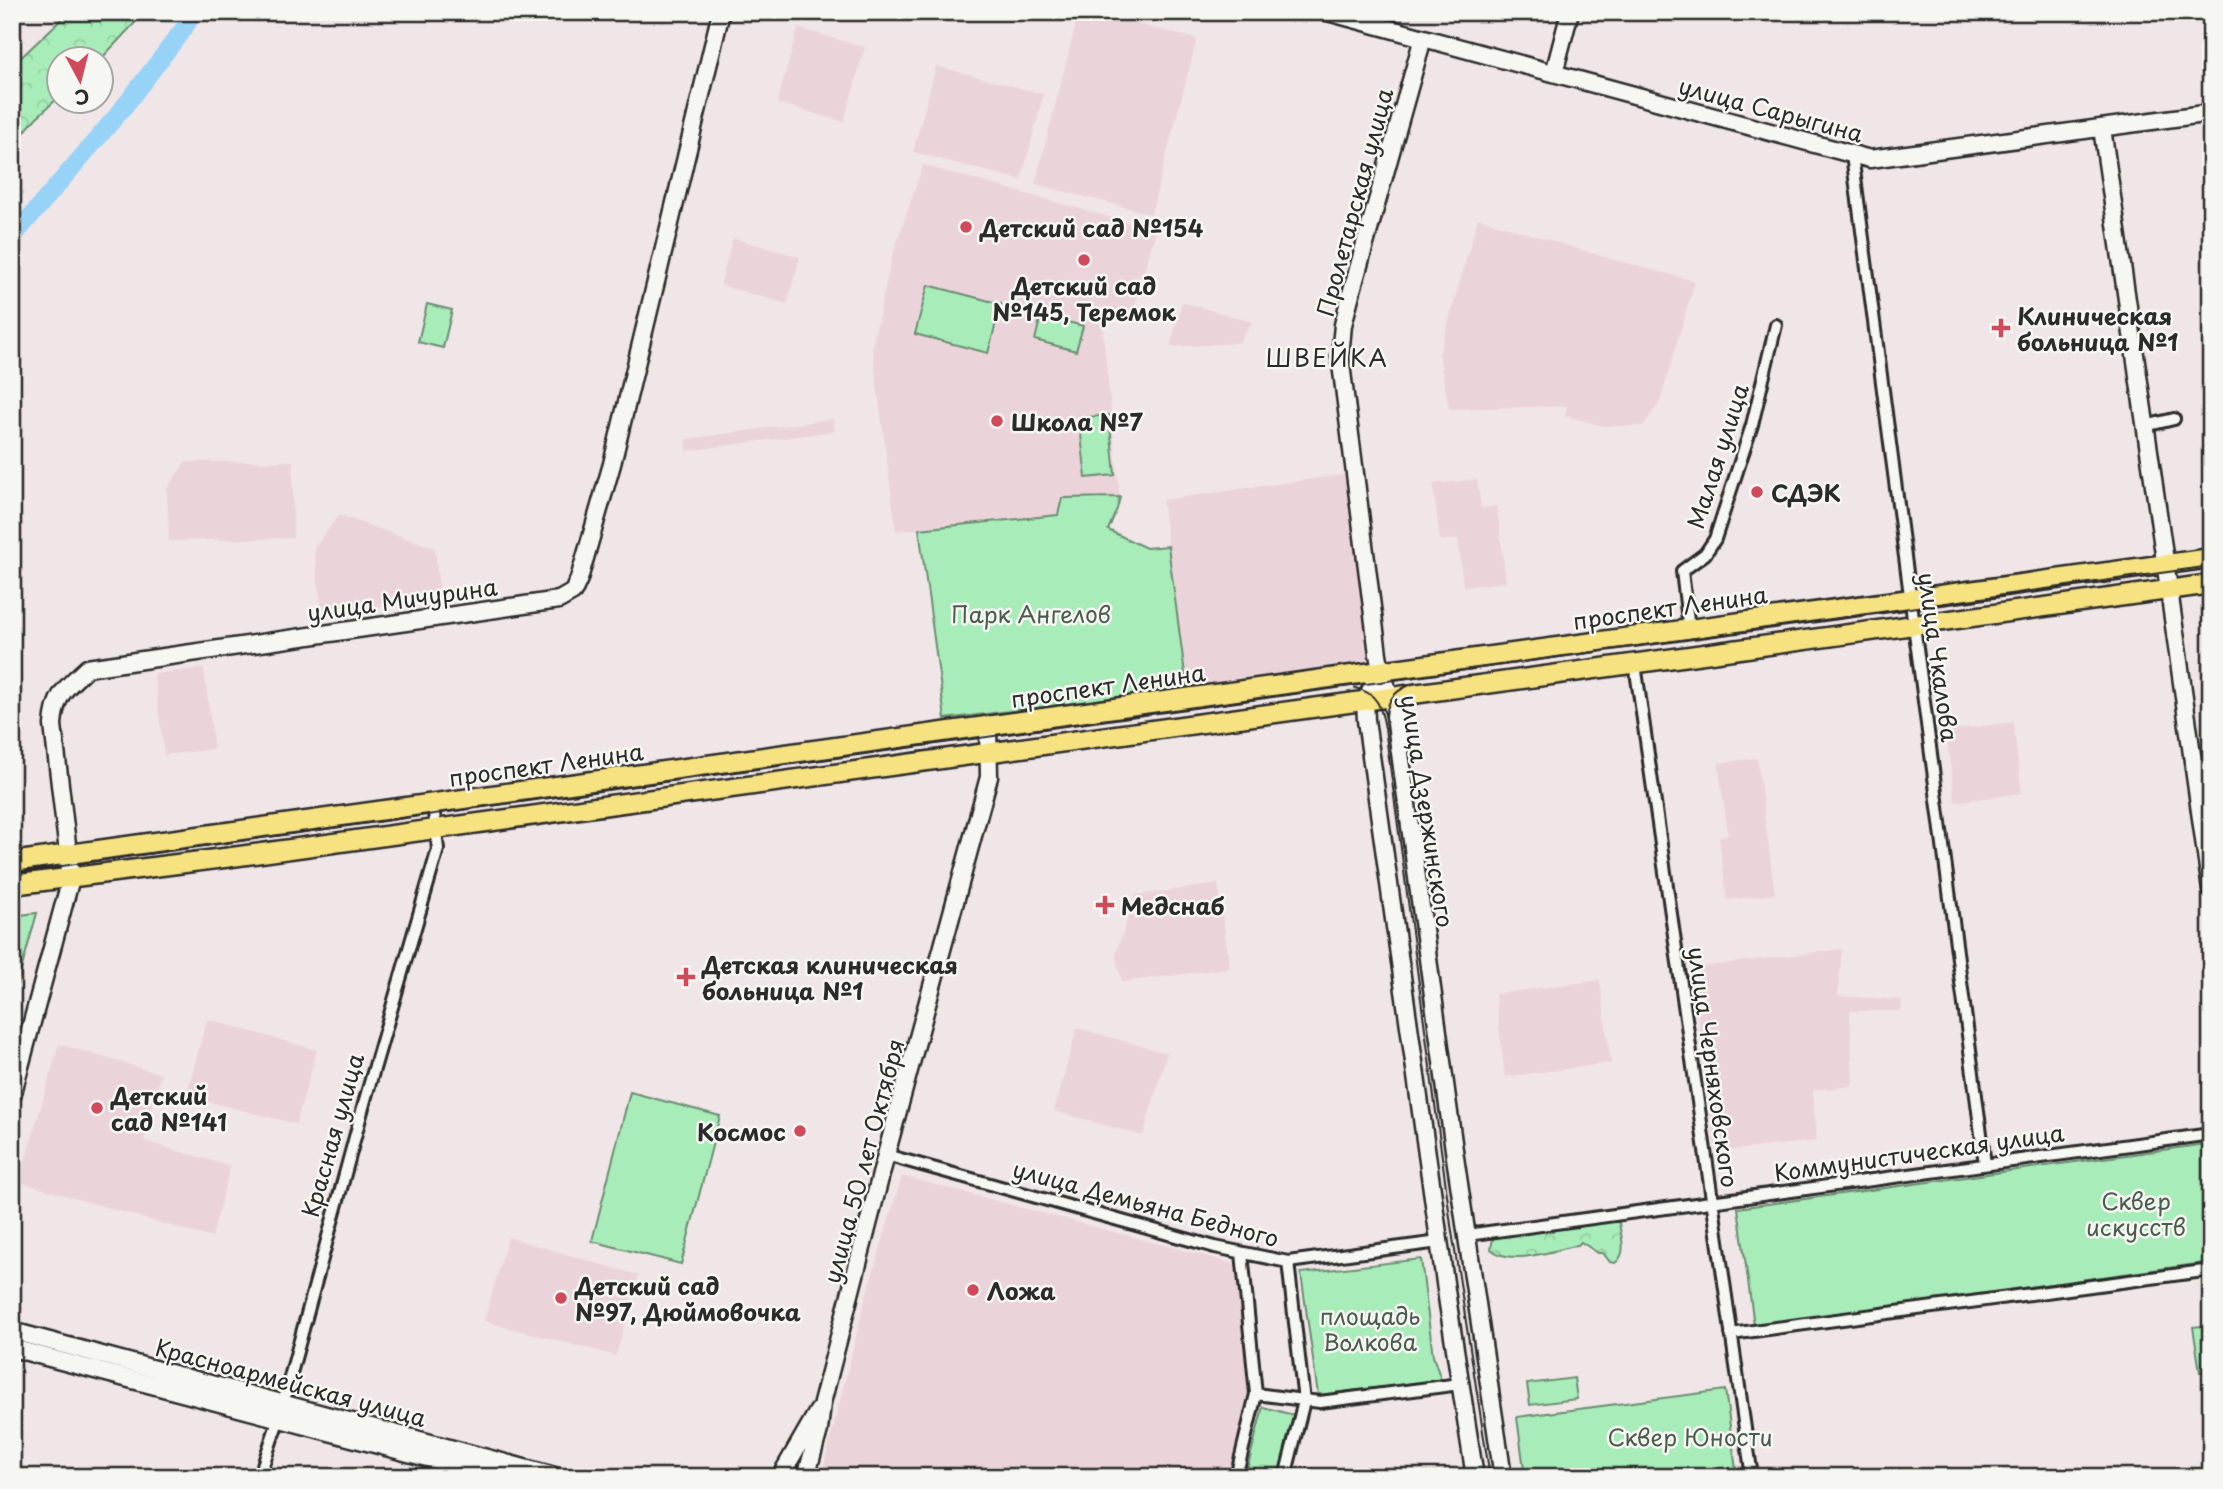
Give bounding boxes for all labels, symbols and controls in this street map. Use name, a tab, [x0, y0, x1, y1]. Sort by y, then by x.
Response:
north arrow	[46, 46, 116, 116]
street label: улица Сарыгина	[1675, 68, 1868, 151]
text: С	[73, 83, 91, 113]
street label: Пролетарская улица	[1307, 84, 1401, 320]
place label: Детский сад №154	[979, 210, 1204, 245]
marker: Детский сад №154	[958, 219, 974, 235]
marker: Детский сад №145, Теремок	[1076, 252, 1092, 268]
place label: Детский сад №145, Теремок	[992, 268, 1176, 329]
place label: Клиническая больница №1	[2017, 298, 2178, 359]
marker: Клиническая больница №1	[1991, 318, 2011, 338]
district label: ШВЕЙКА	[1265, 339, 1389, 375]
street label: Малая улица	[1677, 378, 1757, 533]
place label: Школа №7	[1011, 404, 1143, 439]
marker: Школа №7	[989, 413, 1005, 429]
place label: СДЭК	[1771, 475, 1841, 510]
marker: СДЭК	[1749, 484, 1765, 500]
street label: улица Мичурина	[305, 568, 500, 630]
street label: улица Чкалова	[1910, 570, 1968, 745]
street label: проспект Ленина	[1571, 576, 1770, 638]
park label: Парк Ангелов	[951, 596, 1111, 631]
street label: проспект Ленина	[1009, 654, 1208, 716]
street label: улица Дзержинского	[1392, 692, 1464, 930]
street label: проспект Ленина	[447, 733, 646, 795]
place label: Медснаб	[1121, 888, 1225, 923]
marker: Медснаб	[1095, 895, 1115, 915]
street label: улица Черняховского	[1680, 944, 1748, 1190]
place label: Детская клиническая больница №1	[701, 947, 958, 1008]
marker: Детская клиническая больница №1	[676, 967, 696, 987]
street label: улица 50 лет Октября	[814, 1035, 912, 1287]
street label: Красная улица	[292, 1048, 372, 1221]
place label: Детский сад №141	[110, 1078, 227, 1139]
marker: Детский сад №141	[89, 1100, 105, 1116]
place label: Космос	[697, 1114, 786, 1149]
street label: Коммунистическая улица	[1772, 1114, 2067, 1190]
marker: Космос	[792, 1123, 808, 1139]
street label: улица Демьяна Бедного	[1009, 1151, 1283, 1255]
park label: Сквер искусств	[2086, 1183, 2186, 1244]
place label: Детский сад №97, Дюймовочка	[574, 1268, 801, 1329]
place label: Ложа	[987, 1273, 1056, 1308]
marker: Ложа	[965, 1282, 981, 1298]
marker: Детский сад №97, Дюймовочка	[553, 1290, 569, 1306]
park label: площадь Волкова	[1320, 1298, 1420, 1359]
street label: Красноармейская улица	[152, 1329, 431, 1435]
park label: Сквер Юности	[1608, 1419, 1772, 1454]

